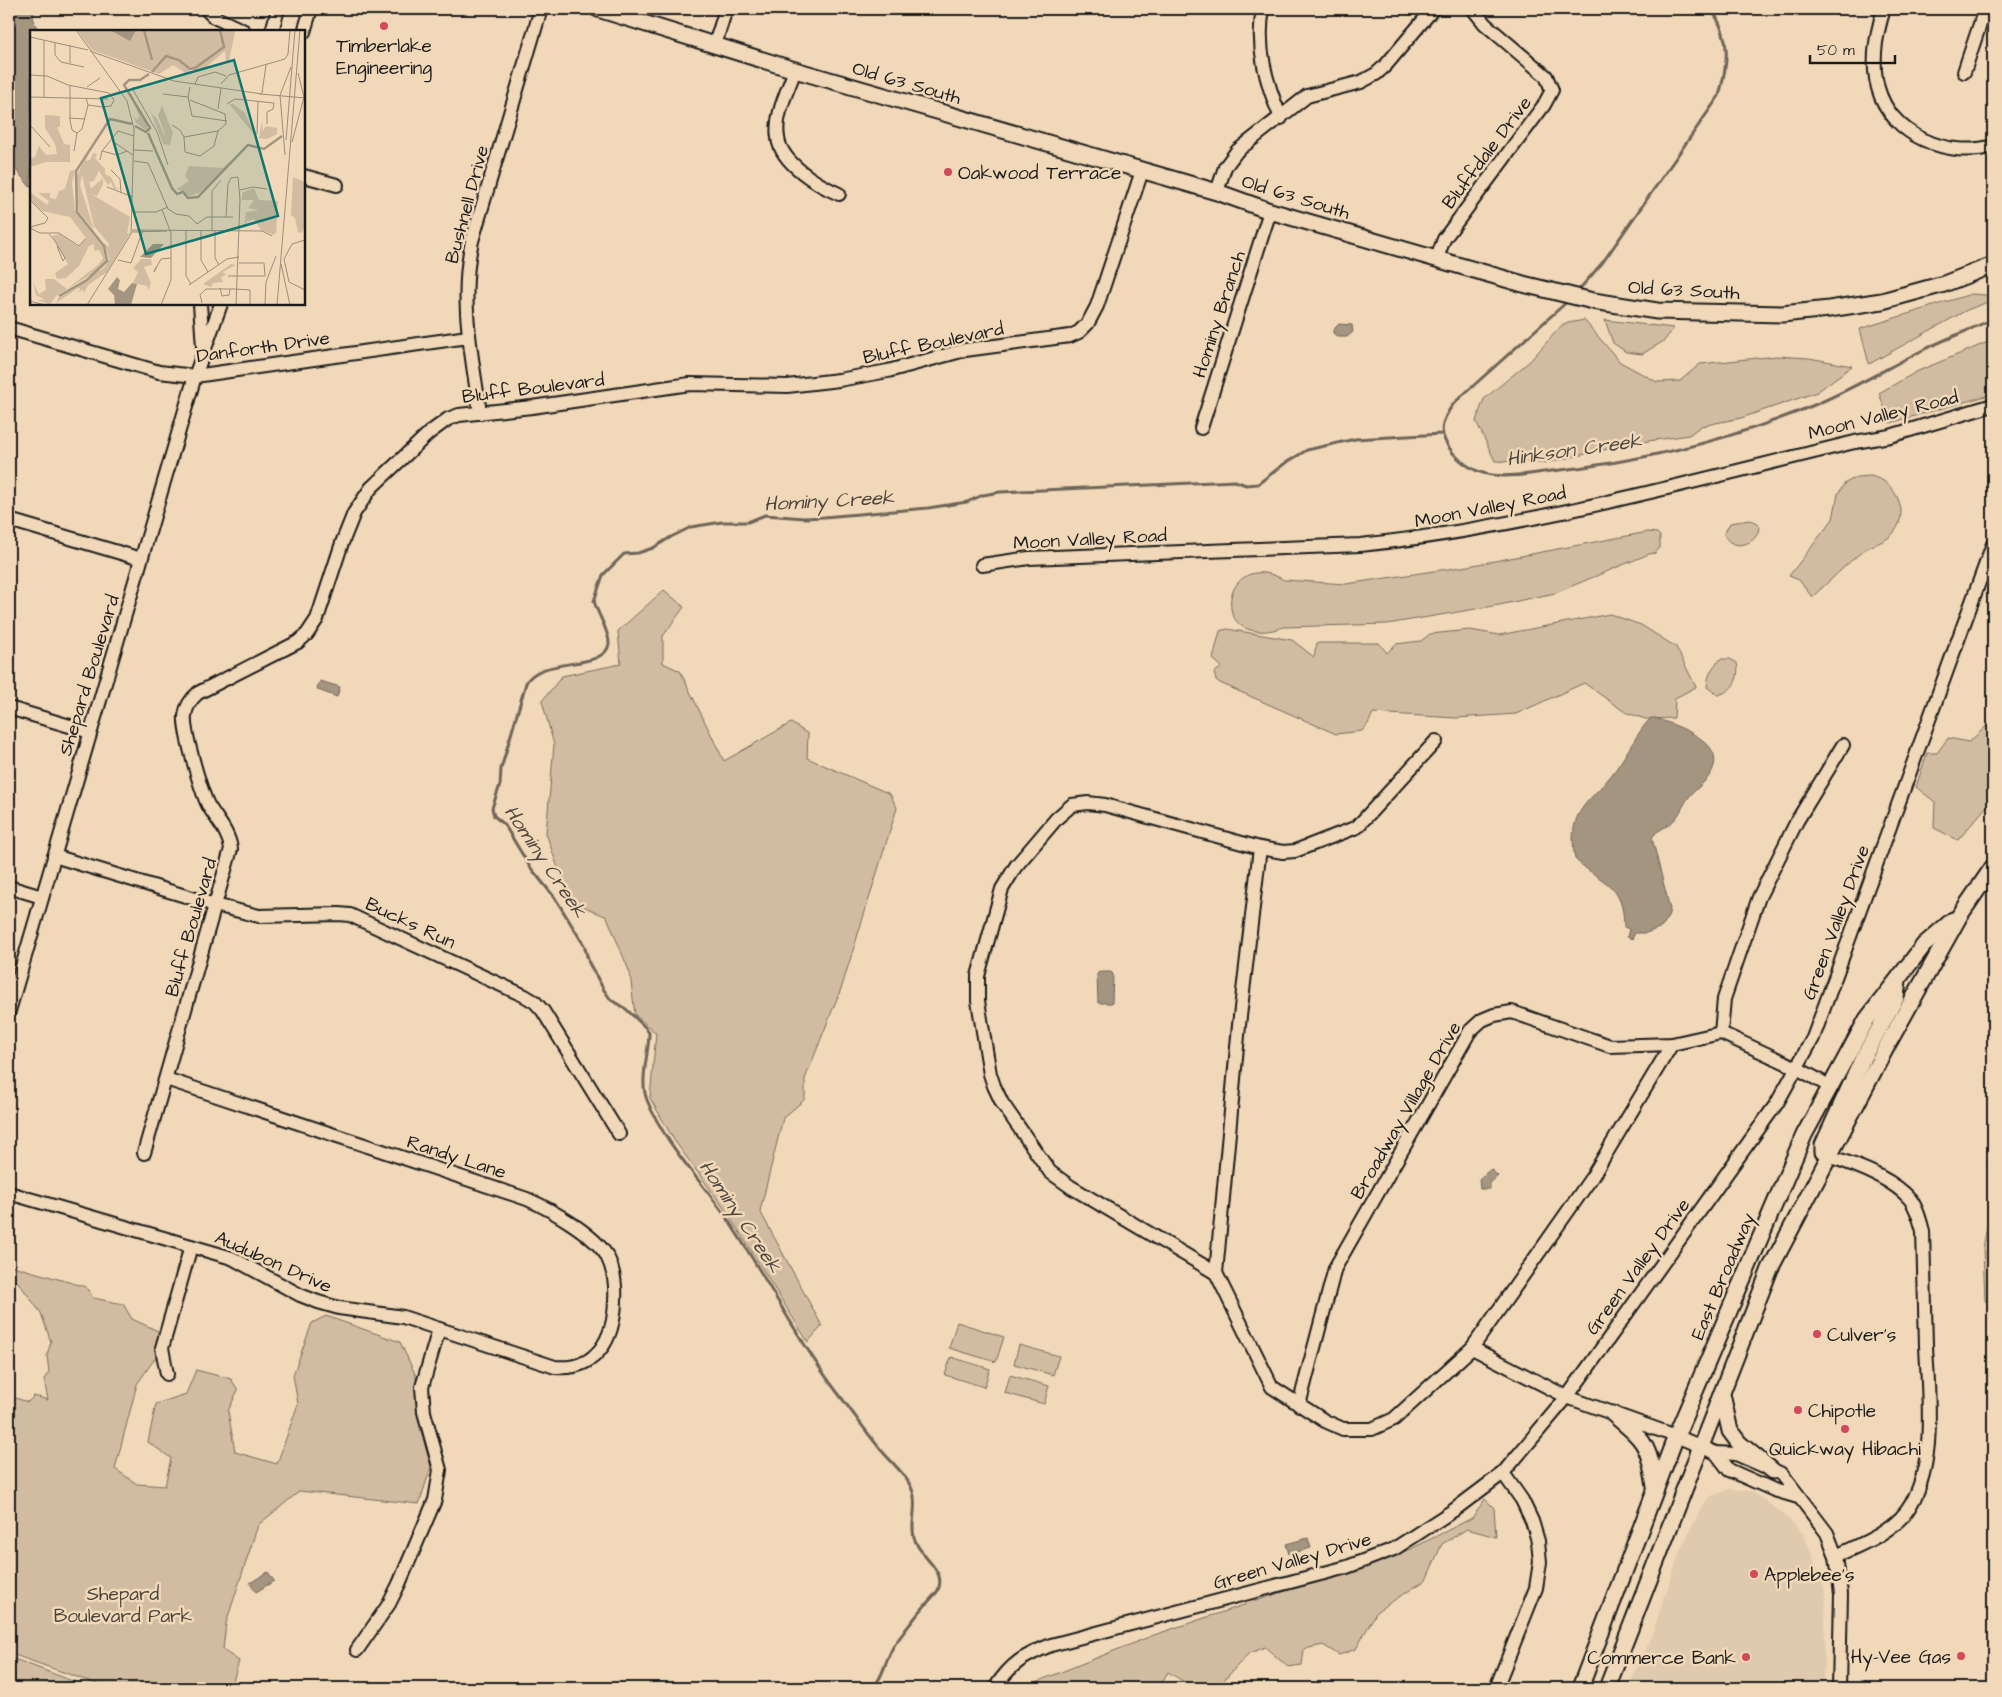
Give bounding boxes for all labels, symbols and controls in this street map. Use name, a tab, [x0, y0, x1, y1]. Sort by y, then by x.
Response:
marker: Timberlake Engineering	[378, 20, 390, 32]
inset map	[30, 30, 305, 305]
scale bar	[1810, 32, 1894, 64]
place label: Timberlake Engineering	[336, 33, 432, 83]
text: 50 m	[1817, 40, 1855, 61]
street label: Old 63 South	[849, 55, 965, 112]
street label: Bluffdale Drive	[1436, 91, 1539, 215]
street label: Bushnell Drive	[439, 142, 496, 266]
place label: Oakwood Terrace	[958, 160, 1121, 187]
marker: Oakwood Terrace	[942, 166, 954, 178]
street label: Old 63 South	[1238, 168, 1354, 227]
street label: Hominy Branch	[1186, 247, 1254, 382]
street label: Old 63 South	[1627, 274, 1741, 307]
street label: Bluff Boulevard	[860, 315, 1006, 372]
street label: Danforth Drive	[195, 325, 332, 370]
street label: Bluff Boulevard	[460, 366, 606, 411]
street label: Moon Valley Road	[1806, 384, 1962, 448]
water label: Hinkson Creek	[1505, 427, 1644, 473]
street label: Moon Valley Road	[1412, 480, 1569, 536]
water label: Hominy Creek	[763, 484, 895, 519]
street label: Moon Valley Road	[1013, 522, 1168, 558]
street label: Shepard Boulevard	[52, 591, 127, 759]
water label: Hominy Creek	[496, 800, 594, 924]
street label: Green Valley Drive	[1796, 841, 1878, 1004]
street label: Bluff Boulevard	[159, 855, 224, 1000]
street label: Bucks Run	[361, 891, 460, 956]
street label: Broadway Village Drive	[1344, 1017, 1469, 1205]
street label: Randy Lane	[403, 1129, 510, 1187]
water label: Hominy Creek	[691, 1155, 789, 1279]
street label: Green Valley Drive	[1579, 1193, 1698, 1341]
street label: East Broadway	[1685, 1209, 1763, 1345]
street label: Audubon Drive	[211, 1225, 336, 1300]
place label: Culver's	[1827, 1322, 1896, 1349]
marker: Culver's	[1811, 1328, 1823, 1340]
place label: Chipotle	[1808, 1398, 1876, 1425]
marker: Chipotle	[1792, 1404, 1804, 1416]
marker: Quickway Hibachi	[1839, 1423, 1851, 1435]
place label: Quickway Hibachi	[1769, 1436, 1921, 1464]
street label: Green Valley Drive	[1210, 1526, 1375, 1598]
place label: Applebee's	[1764, 1562, 1854, 1589]
marker: Applebee's	[1748, 1568, 1760, 1580]
park label: Shepard Boulevard Park	[54, 1581, 193, 1630]
place label: Hy-Vee Gas	[1851, 1644, 1951, 1672]
place label: Commerce Bank	[1587, 1645, 1736, 1672]
marker: Hy-Vee Gas	[1955, 1650, 1967, 1662]
marker: Commerce Bank	[1740, 1651, 1752, 1663]

